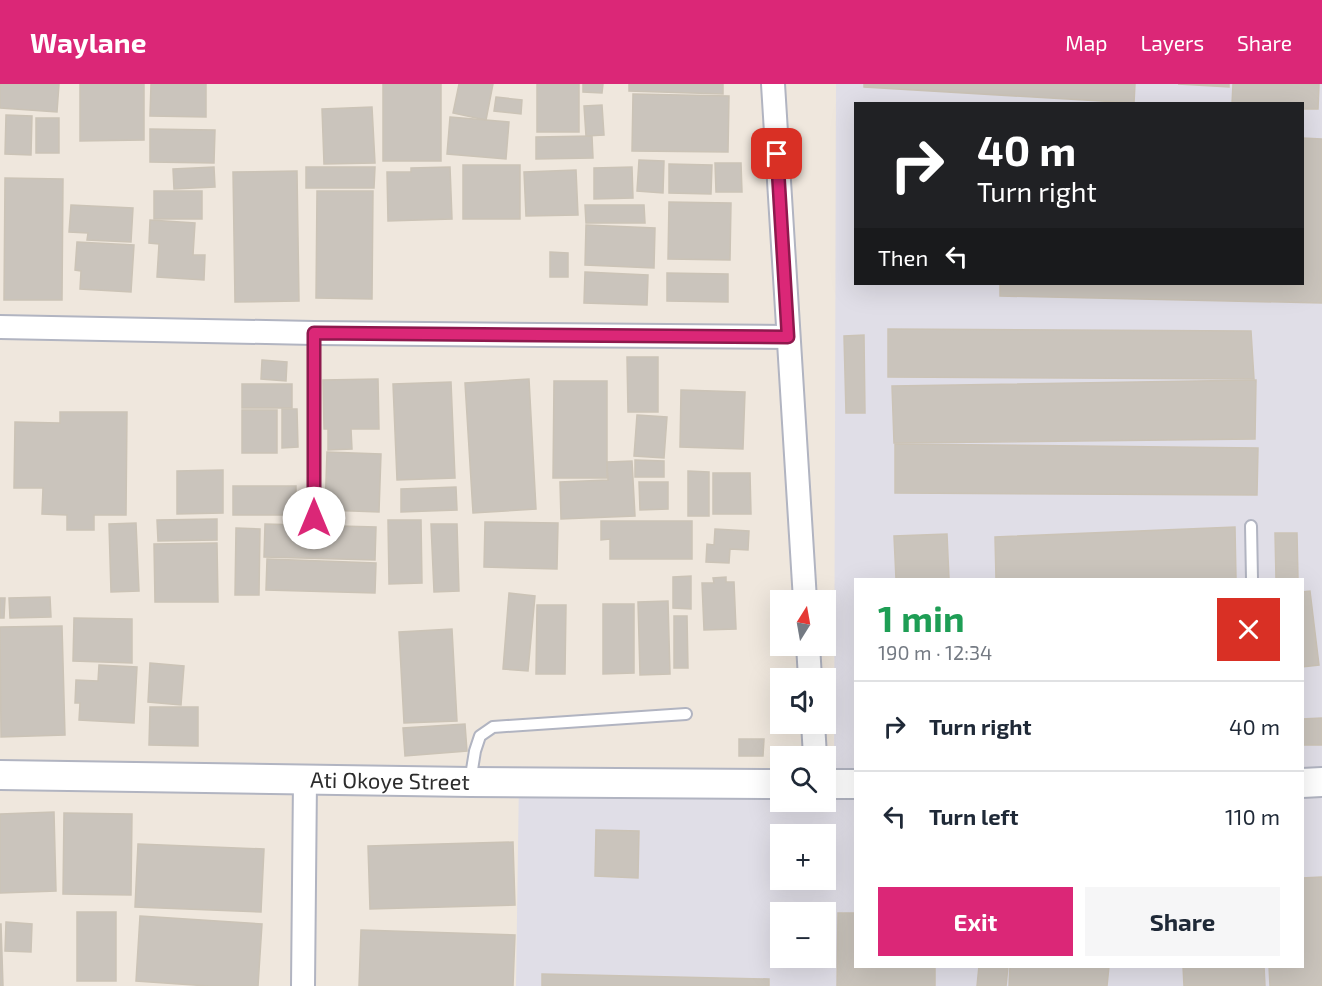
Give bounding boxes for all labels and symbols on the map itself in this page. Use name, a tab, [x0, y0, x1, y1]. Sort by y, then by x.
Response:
pin	[751, 128, 802, 179]
position arrow	[282, 486, 346, 550]
north arrow	[770, 590, 836, 656]
street label: Ati Okoye Street	[310, 766, 470, 794]

